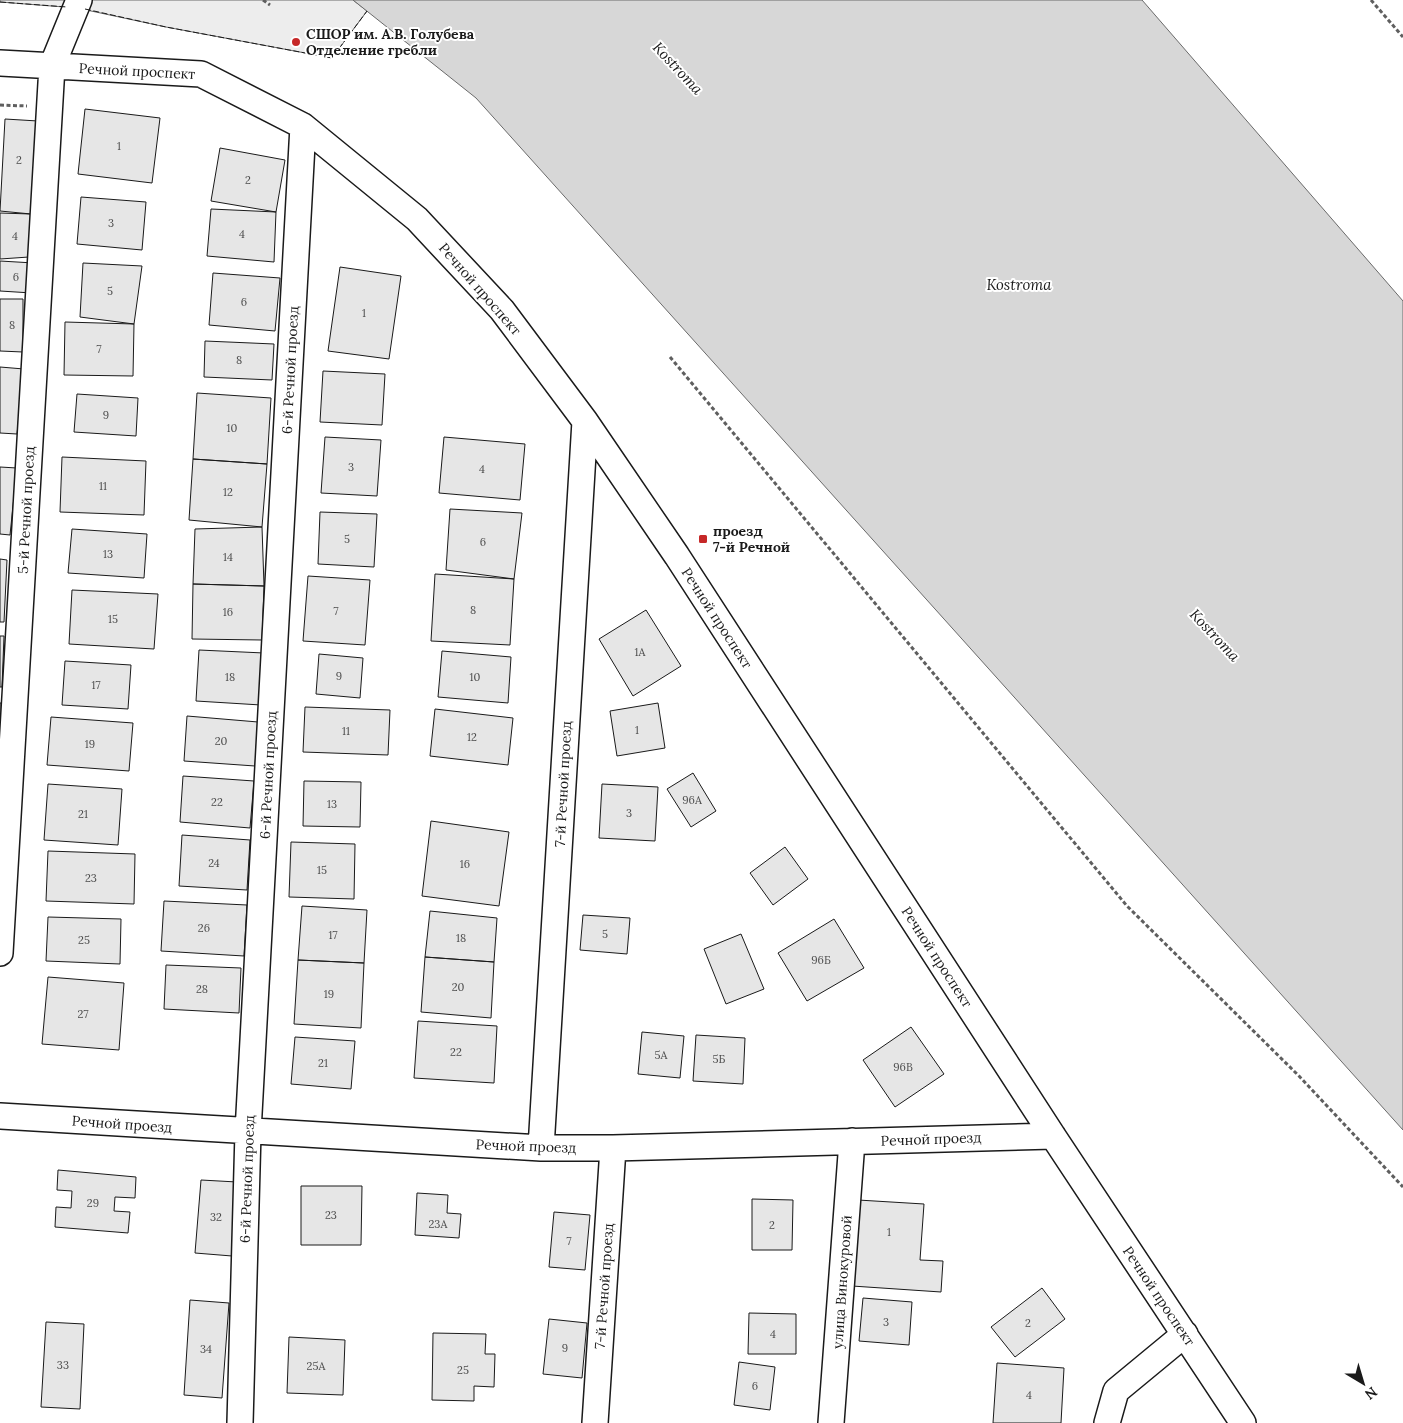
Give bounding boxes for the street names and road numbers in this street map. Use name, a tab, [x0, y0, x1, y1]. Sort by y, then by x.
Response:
street label: Речной проспект	[78, 59, 196, 83]
street label: Речной проспект	[435, 239, 525, 339]
street label: 6-й Речной проезд	[278, 306, 302, 434]
street label: 5-й Речной проезд	[14, 446, 38, 574]
street label: Речной проспект	[678, 564, 756, 672]
street label: 6-й Речной проезд	[256, 711, 280, 839]
street label: 7-й Речной проезд	[551, 721, 575, 847]
street label: Речной проспект	[898, 903, 976, 1011]
street label: Речной проезд	[71, 1112, 173, 1136]
street label: 6-й Речной проезд	[236, 1115, 258, 1243]
street label: Речной проезд	[880, 1128, 982, 1150]
street label: Речной проезд	[475, 1135, 577, 1157]
street label: улица Винокуровой	[828, 1214, 856, 1349]
street label: 7-й Речной проезд	[591, 1222, 617, 1350]
street label: Речной проспект	[1119, 1243, 1199, 1349]

